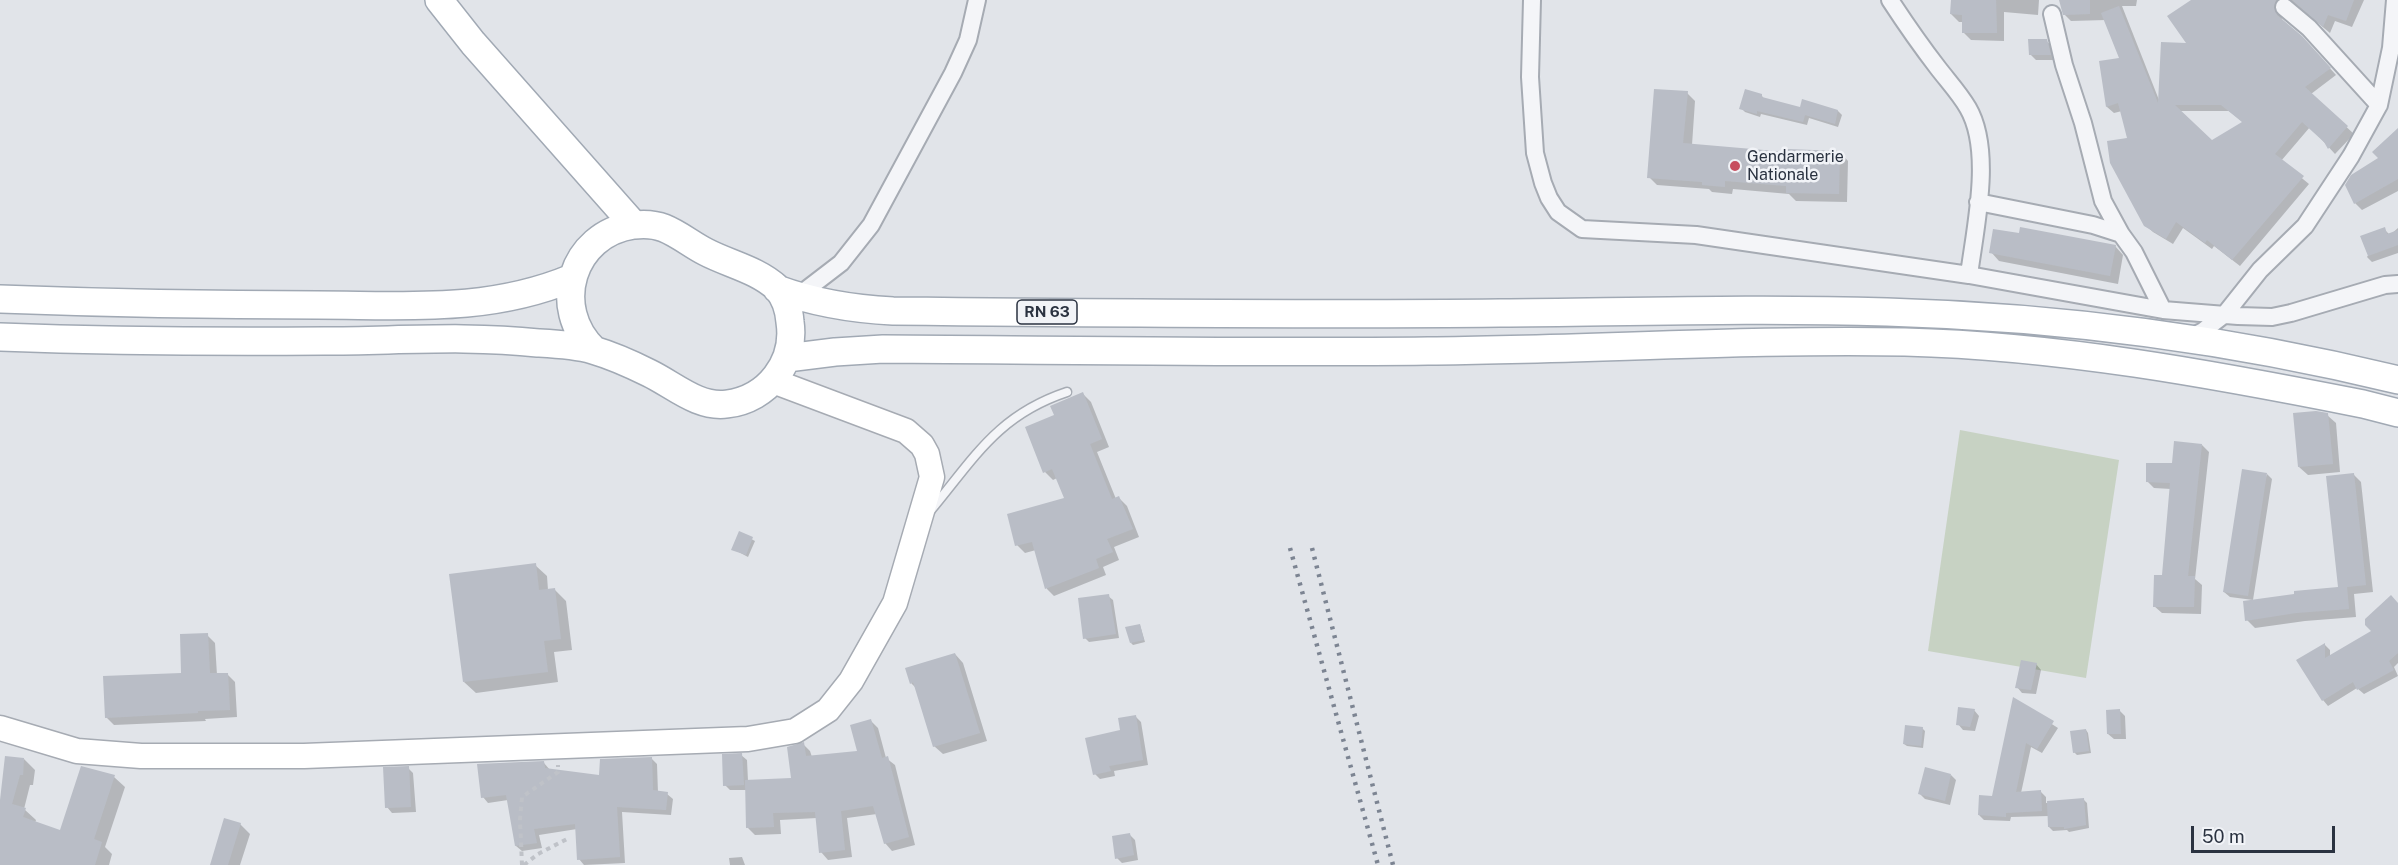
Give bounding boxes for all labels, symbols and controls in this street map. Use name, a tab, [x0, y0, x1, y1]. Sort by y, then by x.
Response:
place label: Gendarmerie Nationale	[1747, 147, 1844, 185]
marker: Gendarmerie Nationale	[1728, 159, 1742, 173]
road number: RN 63	[1017, 300, 1077, 324]
scale bar	[2194, 814, 2338, 852]
text: 50 m	[2202, 826, 2245, 847]

